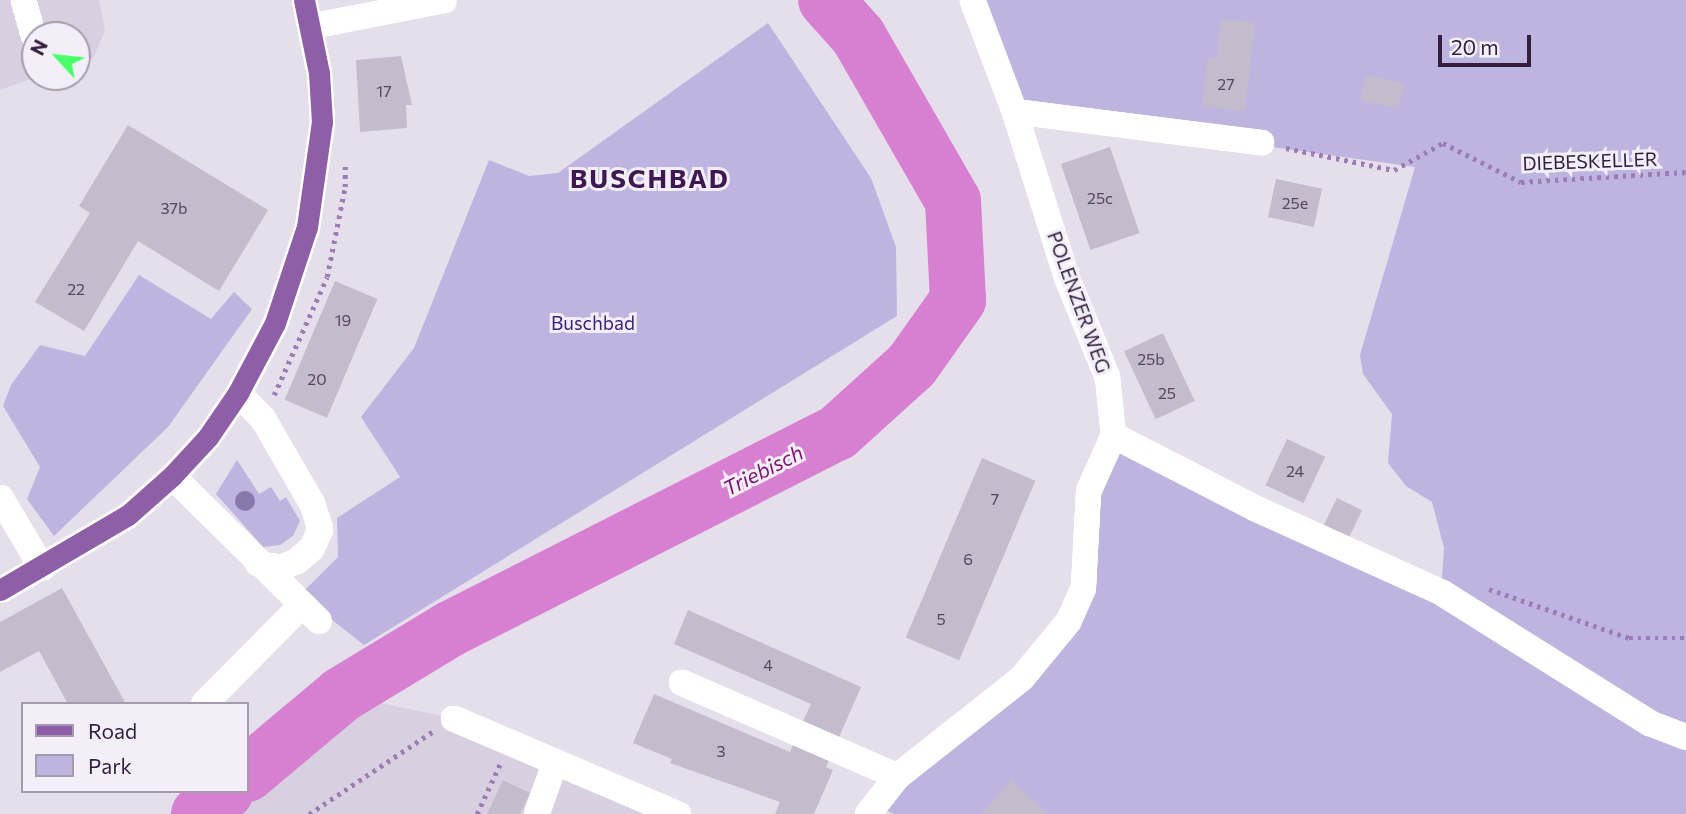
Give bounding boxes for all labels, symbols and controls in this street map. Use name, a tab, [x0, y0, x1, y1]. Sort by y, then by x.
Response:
north arrow	[21, 21, 91, 91]
scale bar	[1441, 21, 1534, 65]
text: 20 m	[1451, 34, 1499, 59]
text: N	[25, 36, 52, 59]
house number: 27	[1217, 74, 1235, 94]
house number: 17	[376, 81, 392, 101]
street label: DIEBESKELLER	[1522, 147, 1658, 175]
district label: BUSCHBAD	[571, 162, 729, 194]
house number: 25c	[1087, 188, 1113, 208]
house number: 25e	[1282, 193, 1308, 213]
house number: 37b	[161, 198, 187, 218]
street label: POLENZER WEG	[1043, 228, 1115, 376]
house number: 22	[67, 279, 85, 299]
house number: 19	[335, 310, 351, 330]
park label: Buschbad	[551, 312, 635, 334]
house number: 25b	[1137, 349, 1165, 369]
house number: 20	[307, 369, 327, 389]
house number: 25	[1158, 383, 1176, 403]
water label: Triebisch	[719, 439, 807, 501]
house number: 24	[1286, 461, 1304, 481]
house number: 7	[991, 489, 999, 509]
house number: 6	[963, 549, 973, 569]
house number: 5	[936, 609, 946, 629]
house number: 4	[763, 655, 773, 675]
legend	[21, 702, 248, 793]
text: Road	[88, 718, 137, 743]
house number: 3	[716, 741, 726, 761]
text: Park	[88, 753, 132, 778]

